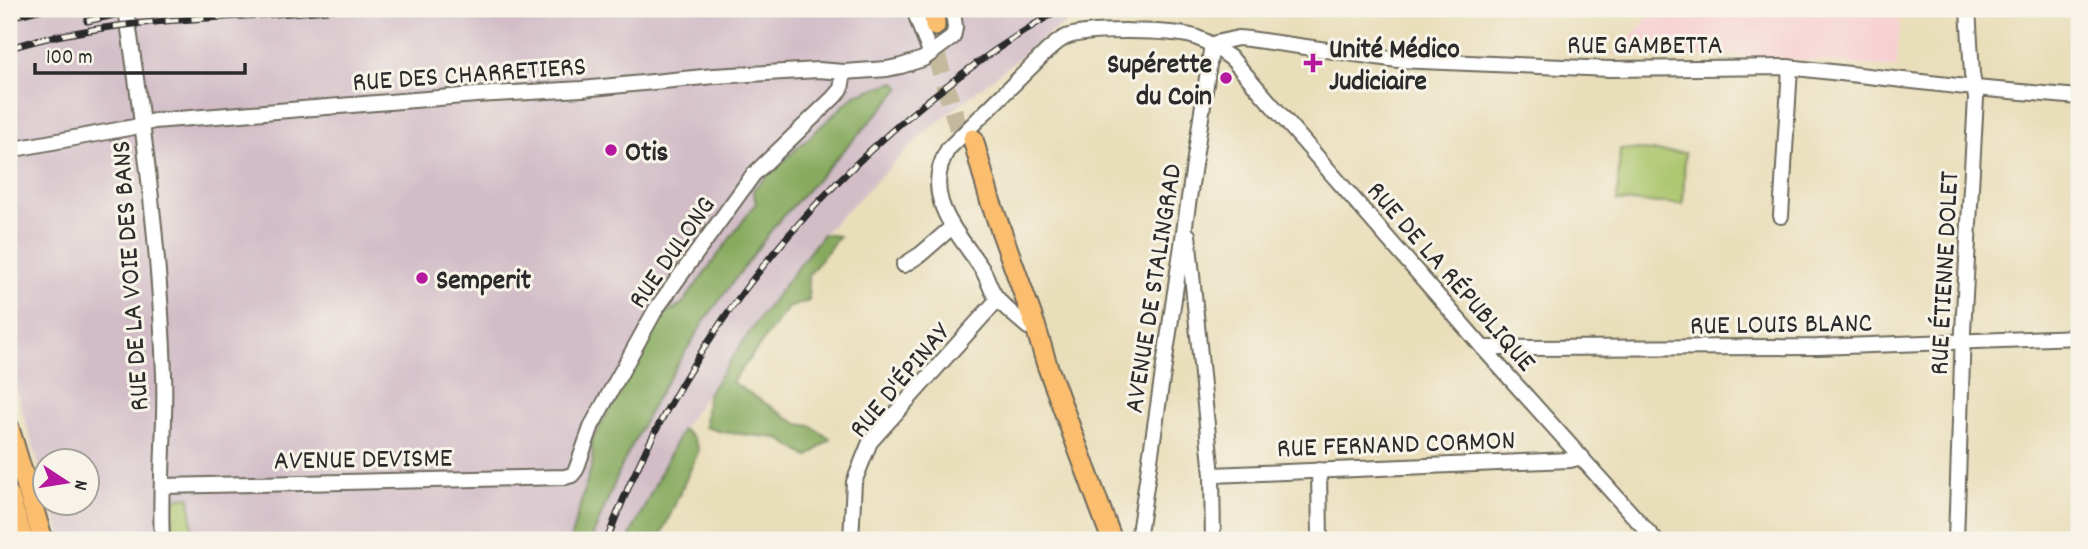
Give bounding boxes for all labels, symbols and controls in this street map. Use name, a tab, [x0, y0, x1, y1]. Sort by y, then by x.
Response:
street label: RUE GAMBETTA	[1567, 28, 1723, 68]
scale bar	[35, 32, 245, 76]
place label: Unité Médico Judiciaire	[1329, 32, 1460, 104]
text: 100 m	[46, 44, 93, 74]
place label: Supérette du Coin	[1107, 47, 1212, 119]
street label: RUE DES CHARRETIERS	[351, 49, 588, 105]
marker: Unité Médico Judiciaire	[1303, 53, 1323, 73]
marker: Supérette du Coin	[1218, 70, 1234, 86]
place label: Otis	[625, 135, 669, 175]
street label: RUE DE LA VOIE DES BANS	[104, 139, 162, 412]
marker: Otis	[603, 142, 619, 158]
street label: AVENUE DE STALINGRAD	[1116, 161, 1195, 416]
street label: RUE ÉTIENNE DOLET	[1922, 170, 1972, 376]
street label: RUE DE LA RÉPUBLIQUE	[1355, 174, 1544, 383]
street label: RUE DULONG	[621, 189, 728, 318]
place label: Semperit	[436, 263, 532, 303]
marker: Semperit	[414, 270, 430, 286]
street label: RUE LOUIS BLANC	[1690, 305, 1873, 349]
street label: RUE D'ÉPINAY	[842, 315, 963, 449]
street label: RUE FERNAND CORMON	[1276, 423, 1516, 471]
street label: AVENUE DEVISME	[273, 440, 453, 484]
north arrow	[32, 448, 102, 518]
text: N	[65, 477, 93, 492]

